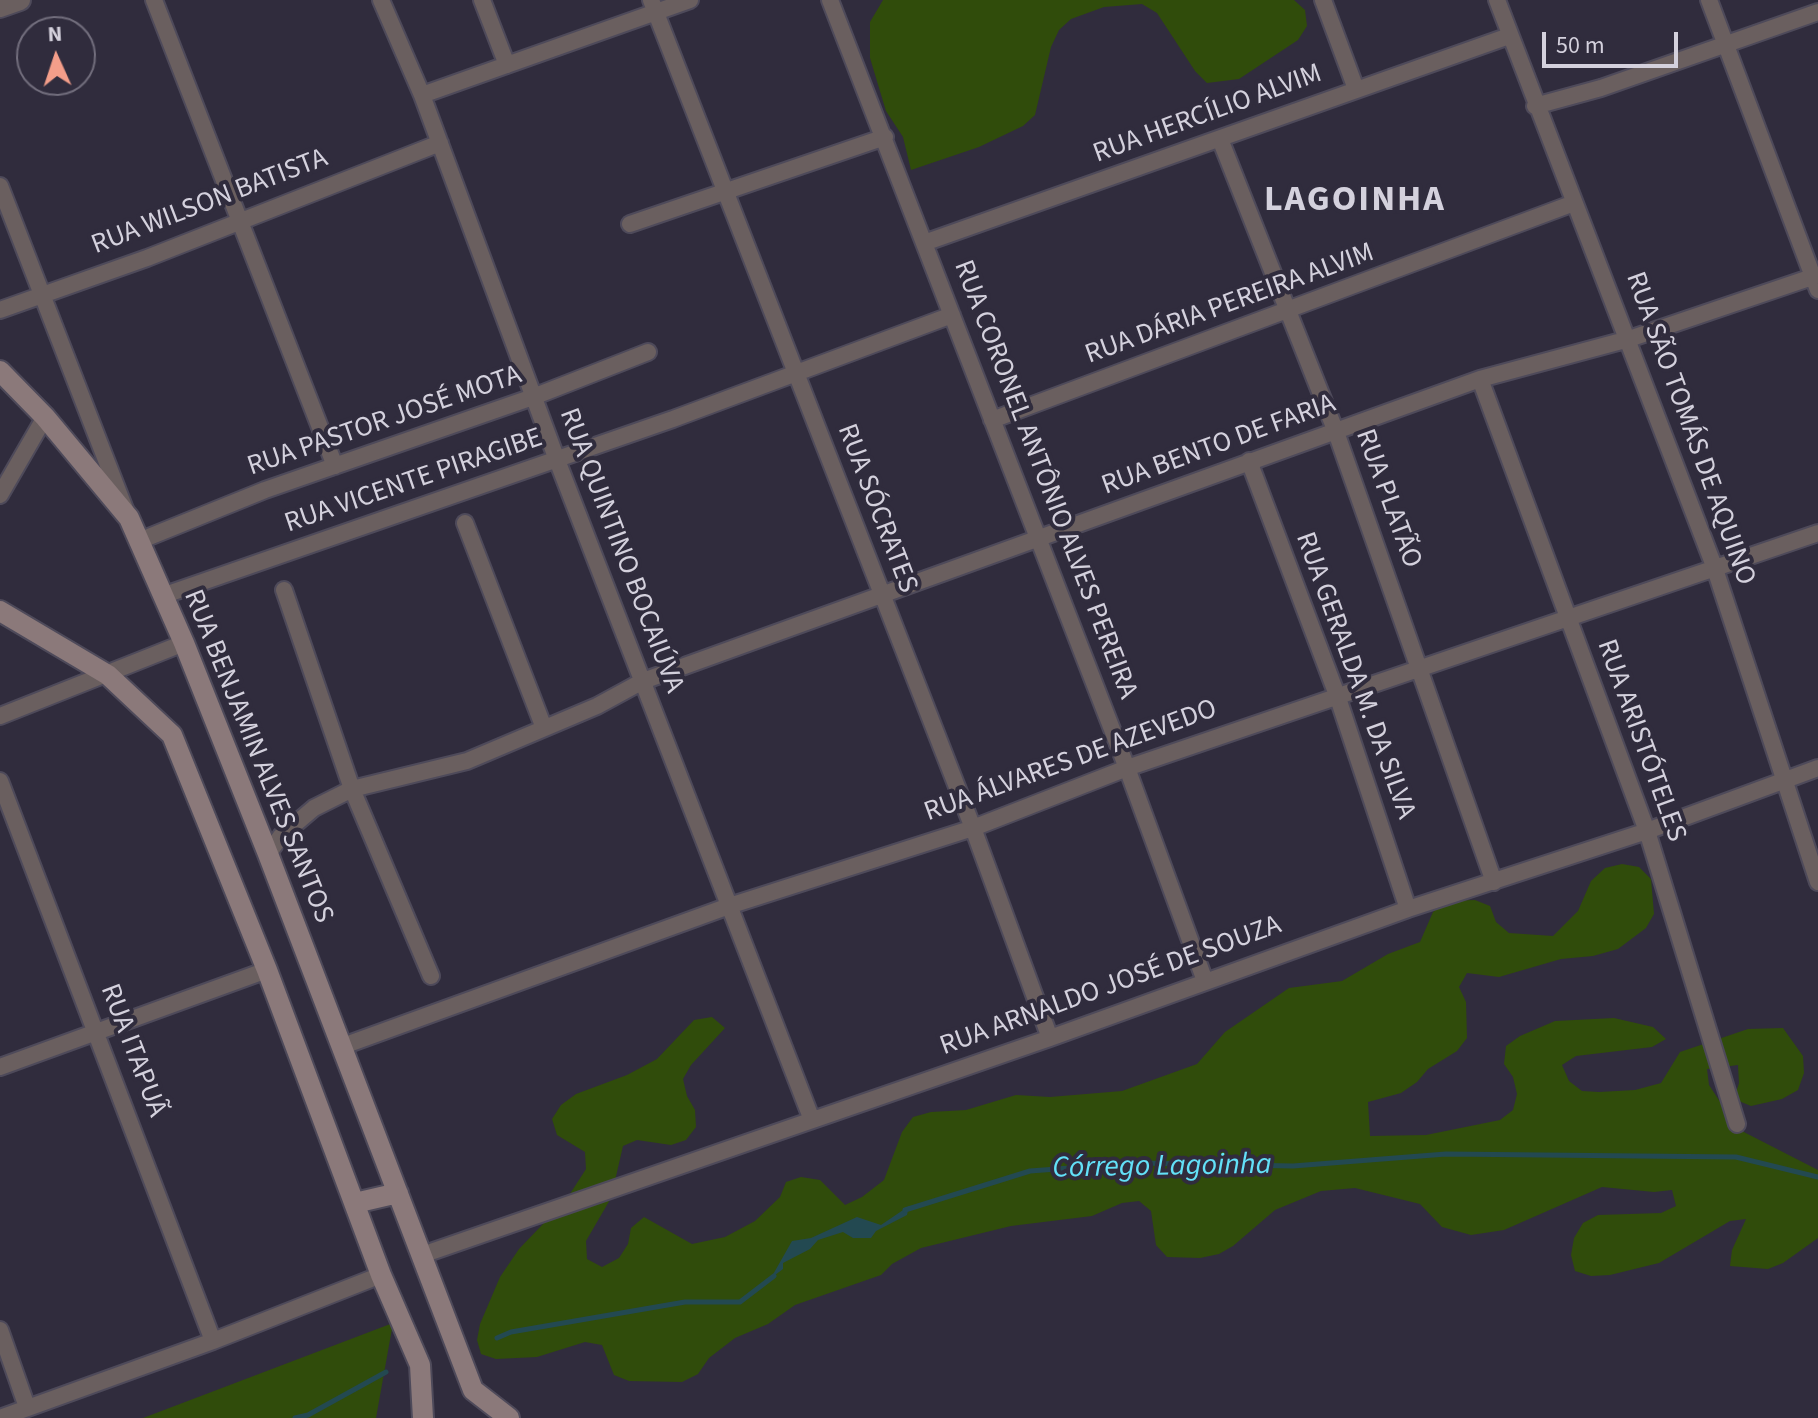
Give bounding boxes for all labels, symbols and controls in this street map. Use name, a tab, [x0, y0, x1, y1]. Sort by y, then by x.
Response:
north arrow	[16, 16, 96, 96]
scale bar	[1546, 16, 1682, 66]
text: N	[47, 18, 63, 50]
text: 50 m	[1556, 28, 1605, 63]
street label: RUA HERCÍLIO ALVIM	[1089, 58, 1327, 172]
street label: RUA WILSON BATISTA	[87, 143, 333, 263]
district label: LAGOINHA	[1264, 180, 1446, 224]
street label: RUA DÁRIA PEREIRA ALVIM	[1081, 237, 1379, 373]
street label: RUA CORONEL ANTÔNIO ALVES PEREIRA	[945, 256, 1143, 704]
street label: RUA SÃO TOMÁS DE AQUINO	[1617, 268, 1761, 590]
street label: RUA PASTOR JOSÉ MOTA	[244, 359, 526, 485]
street label: RUA BENTO DE FARIA	[1098, 388, 1340, 504]
street label: RUA QUINTINO BOCAIÚVA	[550, 404, 690, 698]
street label: RUA SÓCRATES	[828, 420, 924, 598]
street label: RUA VICENTE PIRAGIBE	[281, 422, 547, 542]
street label: RUA PLATÃO	[1346, 425, 1428, 573]
street label: RUA GERALDA M. DA SILVA	[1286, 528, 1422, 824]
street label: RUA BENJAMIN ALVES SANTOS	[175, 586, 339, 928]
street label: RUA ARISTÓTELES	[1588, 635, 1692, 847]
street label: RUA ÁLVARES DE AZEVEDO	[920, 693, 1222, 831]
street label: RUA ARNALDO JOSÉ DE SOUZA	[936, 910, 1286, 1064]
street label: RUA ITAPUÃ	[91, 980, 173, 1122]
water label: Córrego Lagoinha	[1052, 1148, 1272, 1188]

